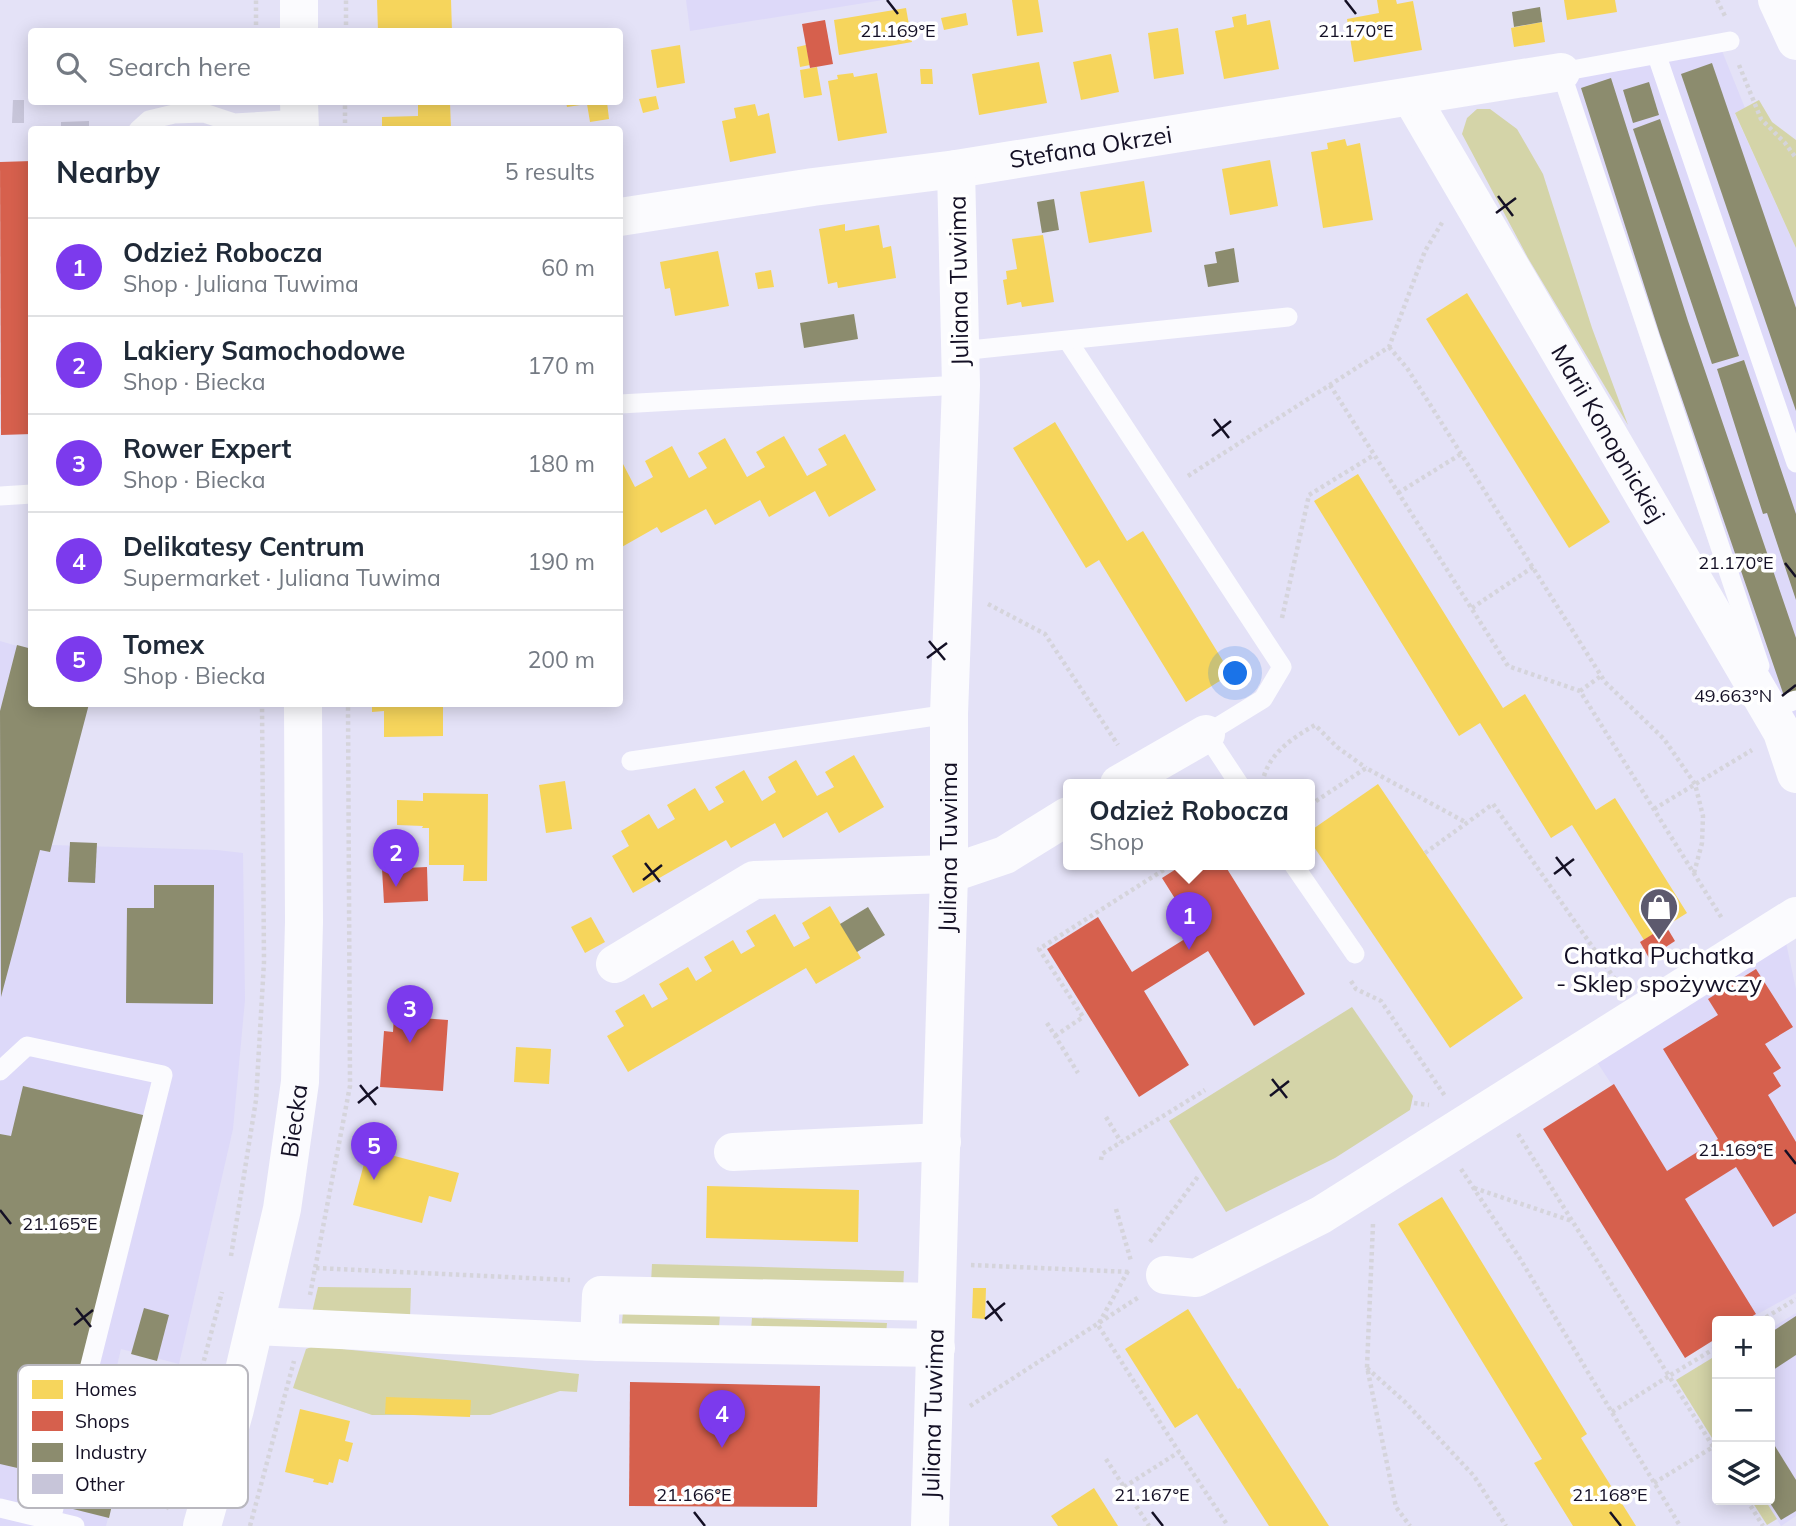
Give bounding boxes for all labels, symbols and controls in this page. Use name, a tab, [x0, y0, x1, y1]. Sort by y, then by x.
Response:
text: 21.169°E	[860, 19, 936, 42]
text: 21.170°E	[1318, 19, 1394, 42]
search box	[28, 28, 623, 105]
icon: search	[52, 48, 90, 86]
text: Search here	[108, 50, 251, 83]
street label: Stefana Okrzei	[1007, 119, 1174, 174]
text: Nearby	[56, 153, 160, 191]
text: 5 results	[505, 157, 595, 186]
street label: Juliana Tuwima	[942, 195, 974, 367]
text: Odzież Robocza	[123, 236, 323, 269]
text: 1	[72, 253, 86, 282]
text: 60 m	[541, 253, 595, 282]
text: Shop · Juliana Tuwima	[123, 269, 359, 298]
text: Lakiery Samochodowe	[123, 334, 405, 367]
street label: Marii Konopnickiej	[1545, 339, 1672, 528]
text: 2	[72, 351, 86, 380]
text: 170 m	[527, 351, 595, 380]
text: Shop · Biecka	[123, 367, 266, 396]
text: Rower Expert	[123, 432, 291, 465]
text: 3	[72, 449, 86, 478]
text: 180 m	[527, 449, 595, 478]
text: Shop · Biecka	[123, 465, 266, 494]
text: Delikatesy Centrum	[123, 530, 365, 563]
text: 4	[72, 547, 86, 576]
text: 190 m	[527, 547, 595, 576]
text: 21.170°E	[1698, 551, 1774, 574]
text: Supermarket · Juliana Tuwima	[123, 563, 441, 592]
text: Tomex	[123, 628, 204, 661]
text: 5	[72, 645, 86, 674]
text: 200 m	[527, 645, 595, 674]
your location	[1218, 656, 1252, 690]
text: Shop · Biecka	[123, 661, 266, 690]
text: 49.663°N	[1694, 684, 1772, 707]
street label: Juliana Tuwima	[931, 762, 963, 933]
popup	[1063, 779, 1315, 870]
text: Odzież Robocza	[1089, 794, 1289, 827]
text: Shop	[1089, 827, 1144, 856]
pin: 2	[373, 829, 419, 887]
shop icon: Chatka Puchatka - Sklep spożywczy	[1638, 886, 1680, 941]
pin: 1	[1166, 892, 1212, 950]
place label: Chatka Puchatka - Sklep spożywczy	[1556, 940, 1762, 998]
pin: 3	[387, 985, 433, 1043]
street label: Biecka	[273, 1082, 314, 1159]
pin: 5	[351, 1122, 397, 1180]
text: 21.169°E	[1698, 1138, 1774, 1161]
text: 21.165°E	[22, 1212, 98, 1235]
map controls	[1712, 1316, 1775, 1505]
button: +	[1712, 1316, 1775, 1379]
street label: Juliana Tuwima	[915, 1328, 950, 1500]
legend	[18, 1365, 248, 1508]
text: Homes	[75, 1377, 137, 1401]
button: −	[1712, 1379, 1775, 1442]
pin: 4	[699, 1390, 745, 1448]
text: Shops	[75, 1409, 130, 1433]
text: Industry	[75, 1440, 147, 1464]
button: layers	[1712, 1442, 1775, 1505]
text: Other	[75, 1472, 125, 1496]
text: 21.166°E	[656, 1483, 732, 1506]
text: 21.167°E	[1114, 1483, 1190, 1506]
text: 21.168°E	[1572, 1483, 1648, 1506]

